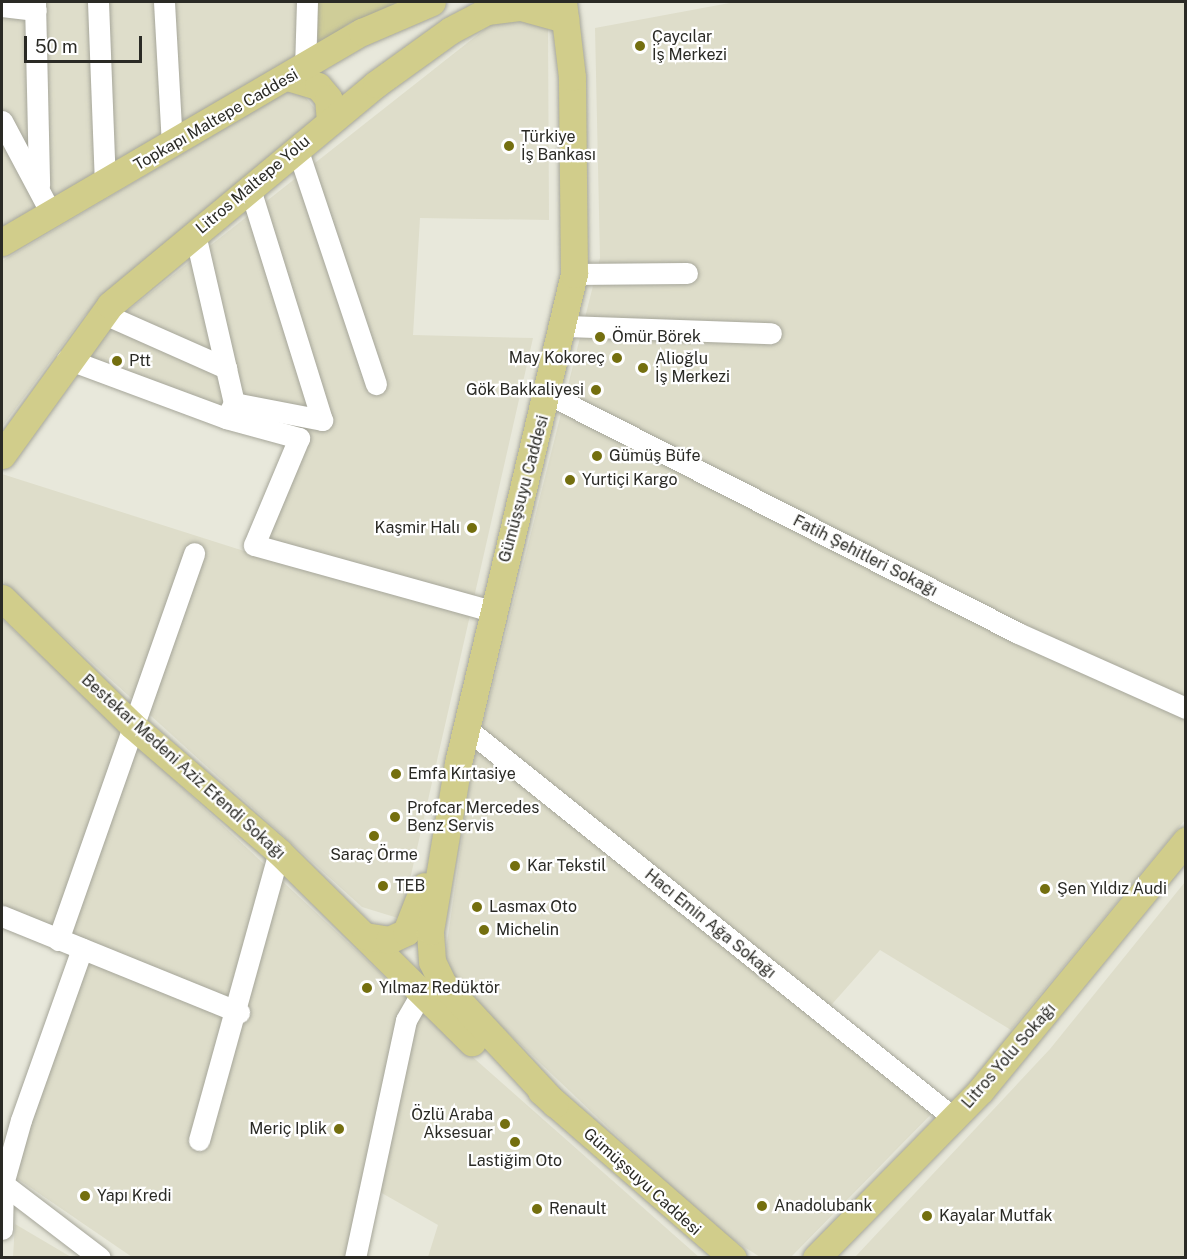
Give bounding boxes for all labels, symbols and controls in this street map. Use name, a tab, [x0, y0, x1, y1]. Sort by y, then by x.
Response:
scale bar	[27, 24, 146, 62]
place label: Çaycılar İş Merkezi	[652, 27, 727, 65]
text: 50 m	[35, 36, 78, 57]
marker: Çaycılar İş Merkezi	[633, 39, 647, 53]
street label: Topkapı Maltepe Caddesi	[130, 65, 302, 175]
place label: Türkiye İş Bankası	[521, 127, 596, 165]
street label: Litros Maltepe Yolu	[192, 132, 314, 238]
marker: Türkiye İş Bankası	[502, 139, 516, 153]
place label: Ömür Börek	[612, 327, 701, 347]
marker: Ömür Börek	[593, 330, 607, 344]
place label: May Kokoreç	[509, 348, 605, 368]
place label: Alioğlu İş Merkezi	[655, 349, 730, 387]
place label: Ptt	[129, 351, 151, 371]
marker: May Kokoreç	[610, 351, 624, 365]
marker: Ptt	[110, 354, 124, 368]
marker: Alioğlu İş Merkezi	[636, 361, 650, 375]
place label: Gök Bakkaliyesi	[466, 380, 584, 400]
marker: Gök Bakkaliyesi	[589, 383, 603, 397]
street label: Gümüşsuyu Caddesi	[495, 413, 553, 565]
place label: Gümüş Büfe	[609, 446, 701, 466]
marker: Gümüş Büfe	[590, 449, 604, 463]
place label: Yurtiçi Kargo	[582, 470, 677, 490]
marker: Yurtiçi Kargo	[563, 473, 577, 487]
street label: Fatih Şehitleri Sokağı	[790, 511, 940, 601]
place label: Kaşmir Halı	[375, 518, 460, 538]
marker: Kaşmir Halı	[465, 521, 479, 535]
street label: Bestekar Medeni Aziz Efendi Sokağı	[77, 671, 289, 863]
place label: Emfa Kırtasiye	[408, 764, 516, 784]
marker: Emfa Kırtasiye	[389, 767, 403, 781]
place label: Profcar Mercedes Benz Servis	[407, 798, 539, 836]
marker: Profcar Mercedes Benz Servis	[388, 810, 402, 824]
marker: Saraç Örme	[367, 829, 381, 843]
place label: Saraç Örme	[330, 845, 418, 865]
place label: Kar Tekstil	[527, 856, 606, 876]
marker: Kar Tekstil	[508, 859, 522, 873]
street label: Hacı Emin Ağa Sokağı	[641, 865, 779, 983]
place label: TEB	[395, 876, 425, 896]
marker: TEB	[376, 879, 390, 893]
place label: Şen Yıldız Audi	[1057, 879, 1167, 899]
marker: Şen Yıldız Audi	[1038, 882, 1052, 896]
place label: Lasmax Oto	[489, 897, 577, 917]
marker: Lasmax Oto	[470, 900, 484, 914]
place label: Michelin	[496, 920, 559, 940]
marker: Michelin	[477, 923, 491, 937]
place label: Yılmaz Redüktör	[379, 978, 500, 998]
marker: Yılmaz Redüktör	[360, 981, 374, 995]
street label: Litros Yolu Sokağı	[958, 999, 1060, 1113]
place label: Özlü Araba Aksesuar	[411, 1105, 493, 1143]
marker: Özlü Araba Aksesuar	[498, 1117, 512, 1131]
place label: Meriç Iplik	[249, 1119, 327, 1139]
marker: Meriç Iplik	[332, 1122, 346, 1136]
street label: Gümüşsuyu Caddesi	[579, 1124, 705, 1240]
marker: Lastiğim Oto	[508, 1135, 522, 1149]
place label: Lastiğim Oto	[468, 1151, 562, 1171]
place label: Yapı Kredi	[97, 1186, 172, 1206]
marker: Yapı Kredi	[78, 1189, 92, 1203]
place label: Anadolubank	[774, 1196, 872, 1216]
place label: Renault	[549, 1199, 607, 1219]
marker: Anadolubank	[755, 1199, 769, 1213]
marker: Renault	[530, 1202, 544, 1216]
place label: Kayalar Mutfak	[939, 1206, 1053, 1226]
marker: Kayalar Mutfak	[920, 1209, 934, 1223]

